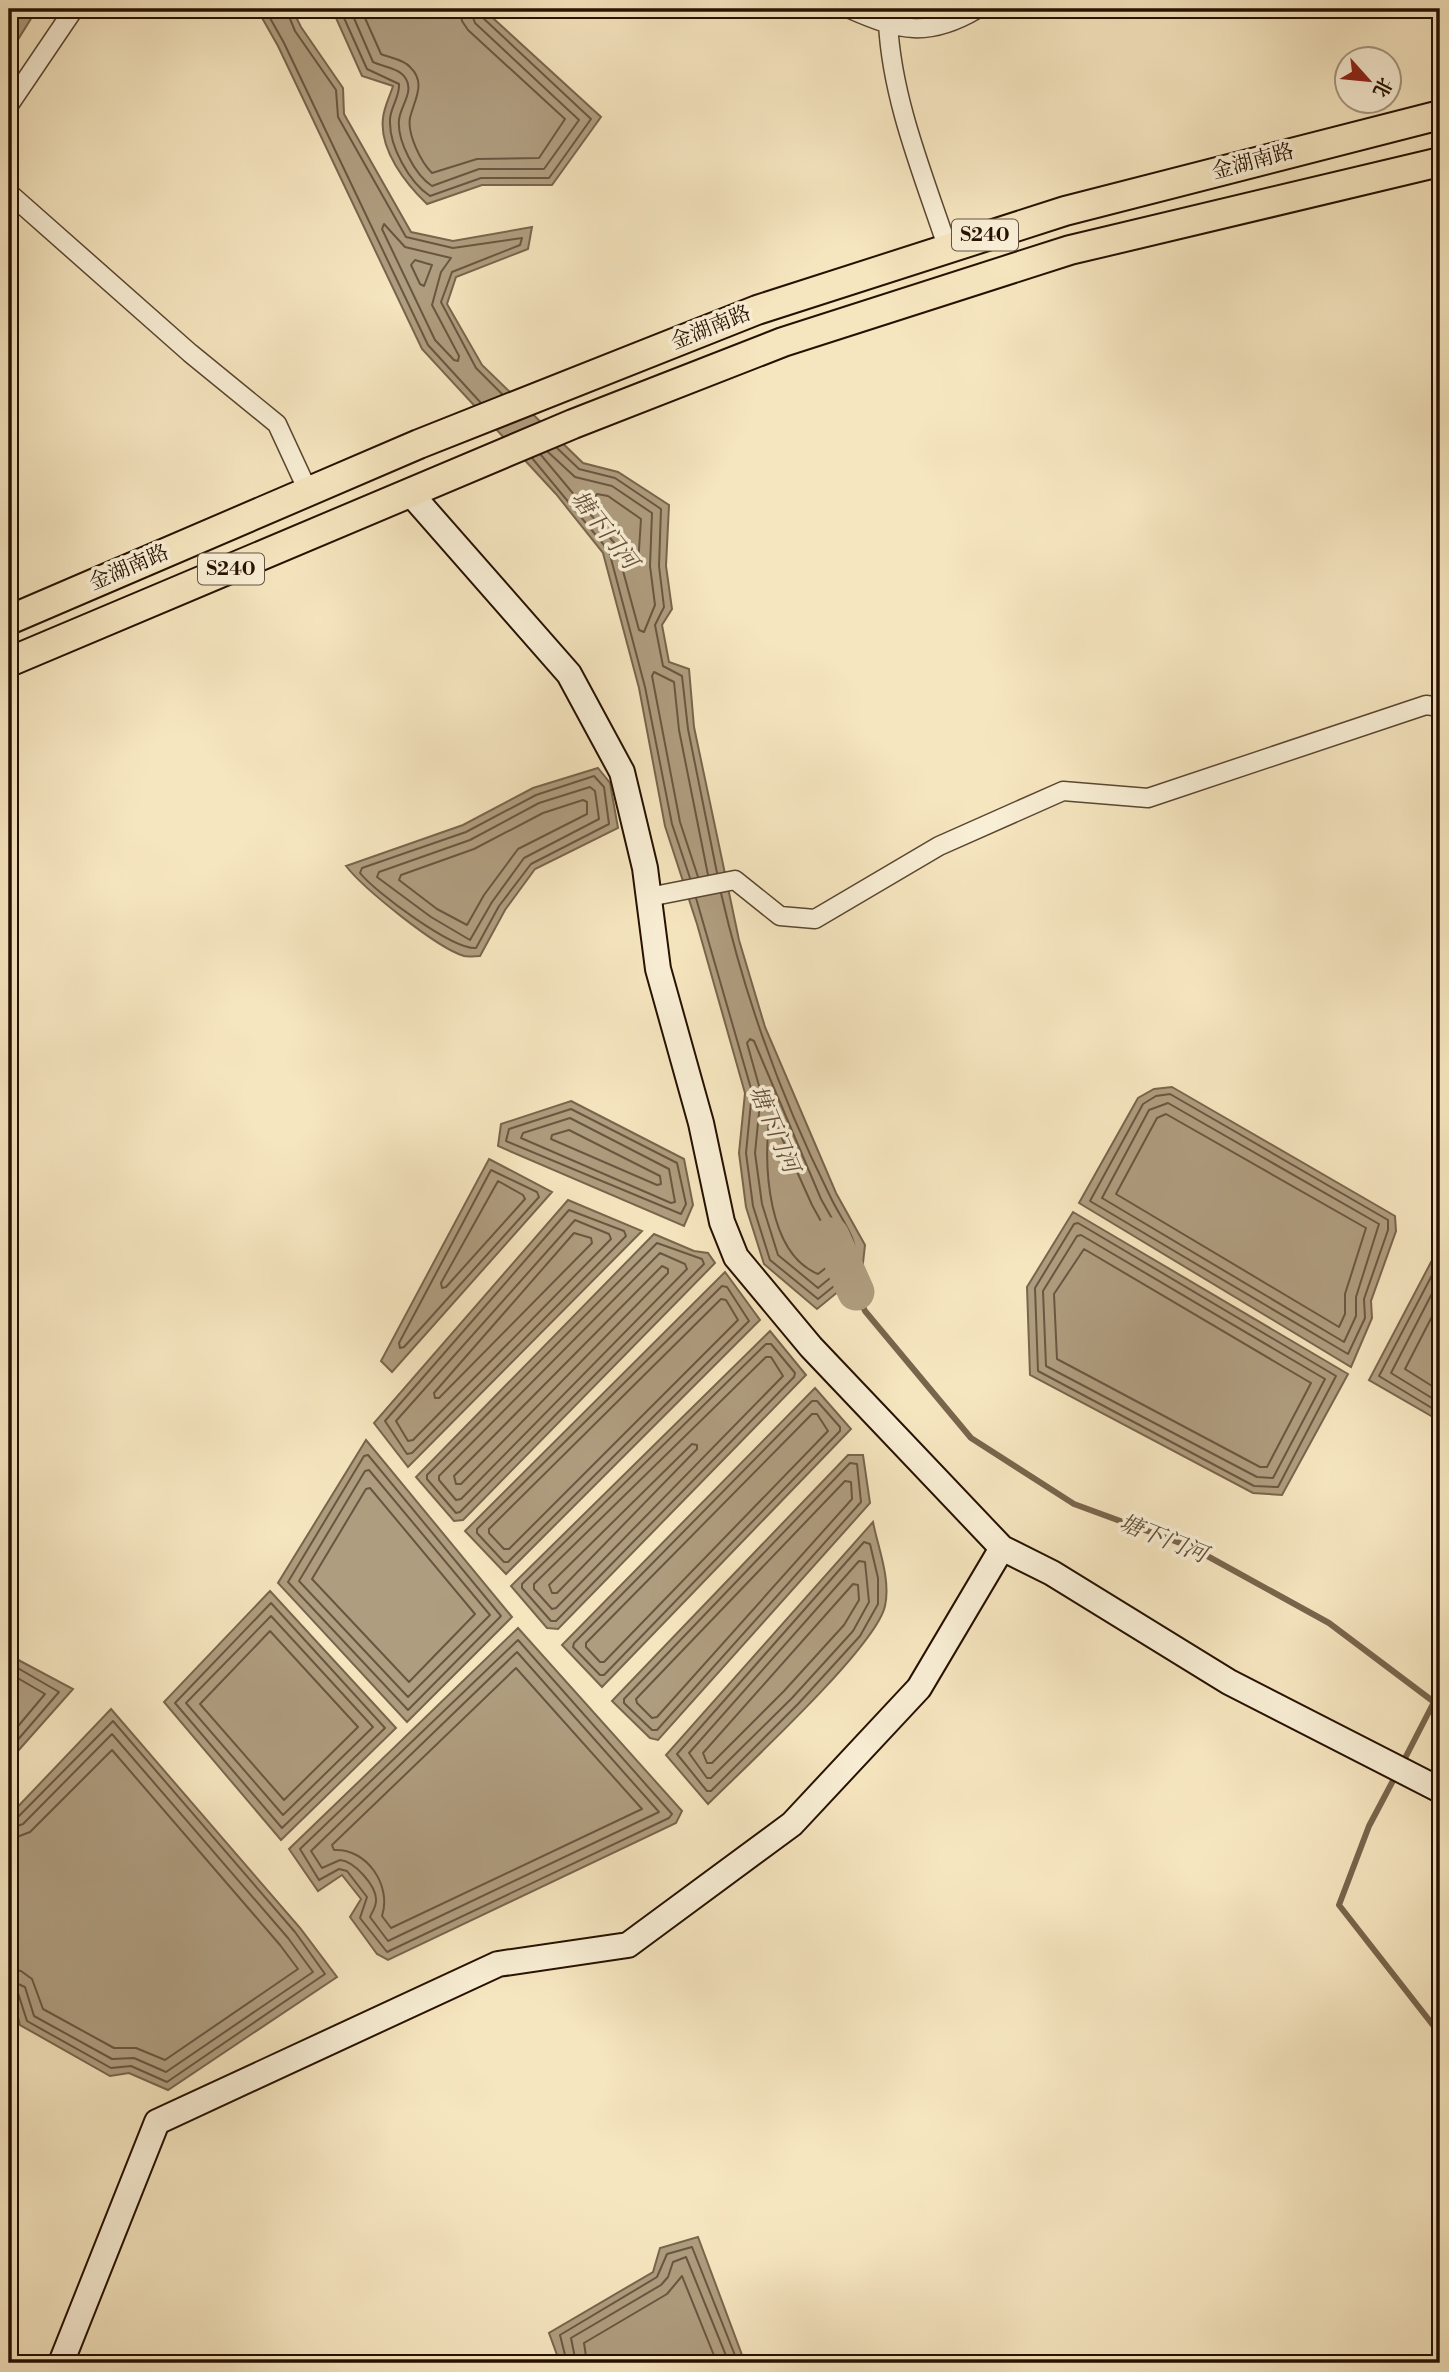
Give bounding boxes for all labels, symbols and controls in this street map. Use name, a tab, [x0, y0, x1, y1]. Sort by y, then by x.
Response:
north arrow	[1334, 46, 1404, 116]
text: 北	[1367, 73, 1397, 101]
street label: 金湖南路	[1209, 139, 1297, 185]
road number: S240	[952, 219, 1018, 250]
street label: 金湖南路	[667, 300, 755, 356]
water label: 塘下门河	[565, 485, 646, 578]
street label: 金湖南路	[85, 540, 173, 596]
road number: S240	[198, 554, 264, 584]
water label: 塘下门河	[743, 1081, 806, 1180]
water label: 塘下门河	[1115, 1509, 1215, 1571]

